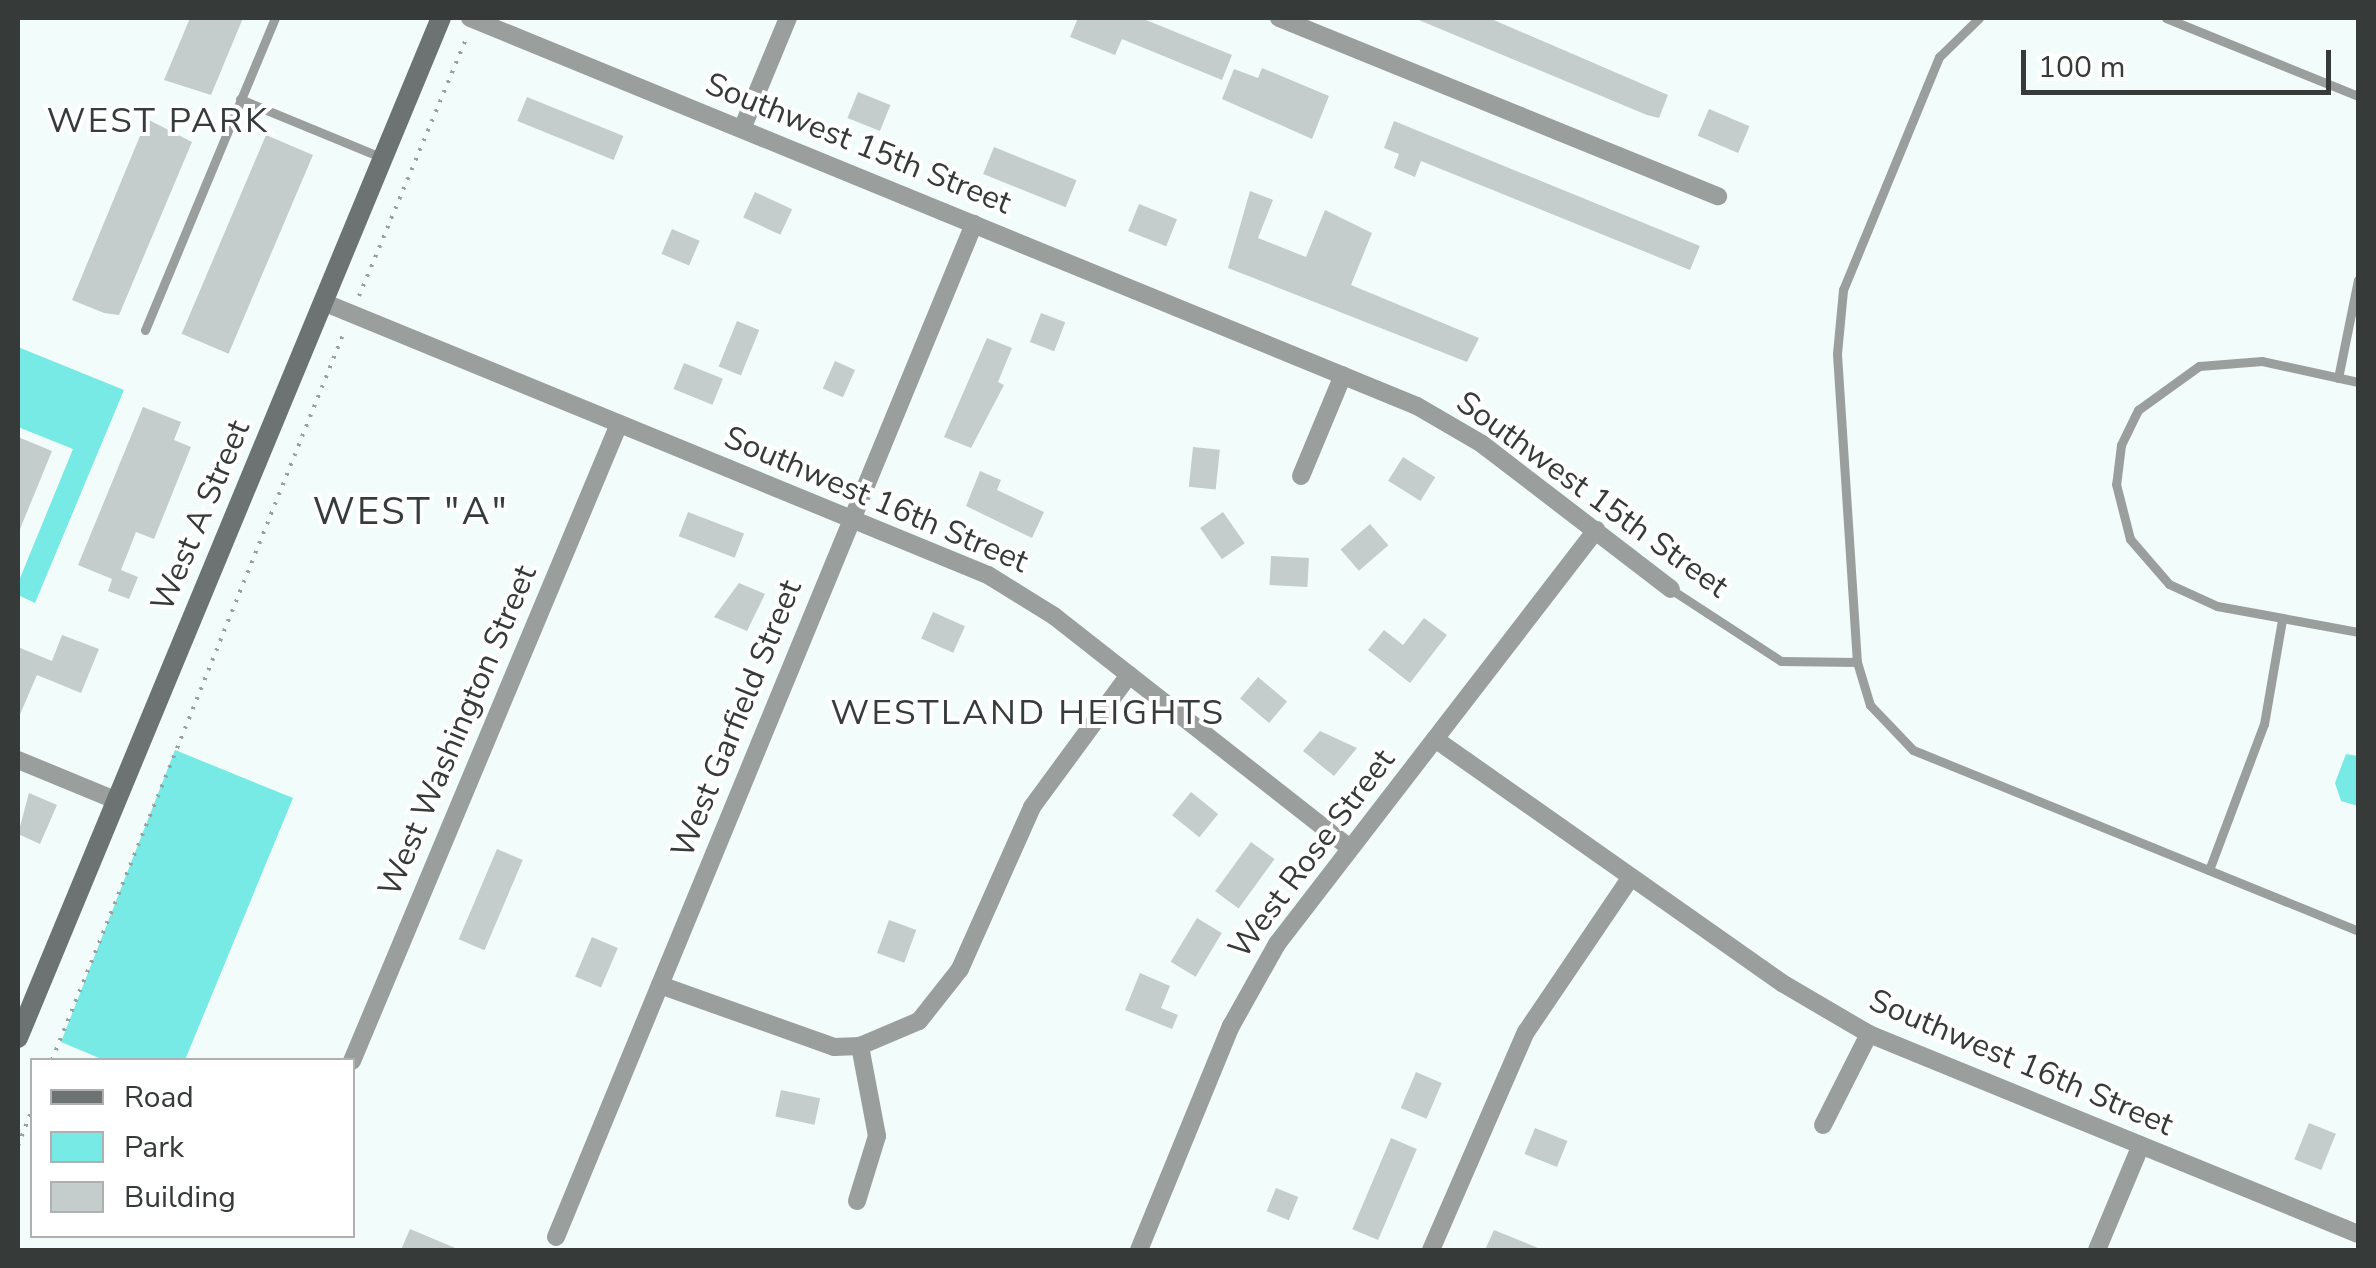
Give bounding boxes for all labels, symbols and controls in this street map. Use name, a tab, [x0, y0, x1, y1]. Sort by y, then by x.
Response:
scale bar	[2026, 30, 2336, 92]
text: 100 m	[2038, 47, 2125, 88]
street label: Southwest 15th Street	[700, 65, 1016, 223]
district label: WEST PARK	[47, 100, 269, 142]
street label: Southwest 15th Street	[1449, 384, 1735, 606]
street label: West A Street	[143, 415, 259, 617]
street label: Southwest 16th Street	[718, 419, 1034, 581]
district label: WEST "A"	[313, 489, 509, 535]
street label: West Washington Street	[371, 560, 545, 902]
street label: West Garfield Street	[664, 575, 810, 863]
district label: WESTLAND HEIGHTS	[830, 692, 1226, 734]
street label: West Rose Street	[1221, 742, 1403, 966]
street label: Southwest 16th Street	[1863, 982, 2179, 1144]
legend	[30, 1058, 355, 1238]
text: Road	[124, 1077, 194, 1118]
text: Park	[124, 1127, 184, 1168]
text: Building	[124, 1177, 236, 1218]

